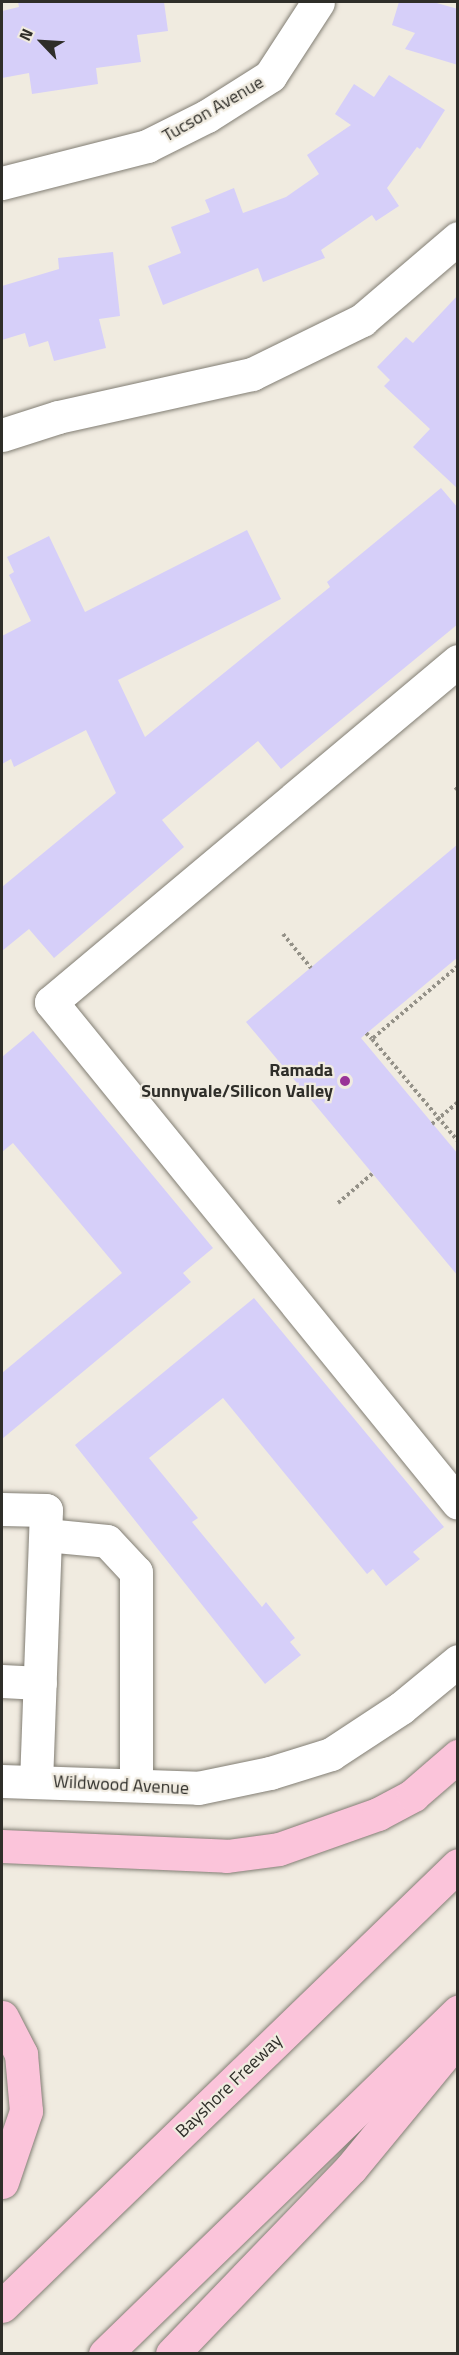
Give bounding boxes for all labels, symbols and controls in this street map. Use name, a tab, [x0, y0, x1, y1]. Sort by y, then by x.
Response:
north arrow	[12, 12, 72, 72]
text: N	[12, 24, 39, 44]
street label: Tucson Avenue	[159, 71, 267, 147]
place label: Ramada Sunnyvale/Silicon Valley	[141, 1060, 333, 1102]
marker: Ramada Sunnyvale/Silicon Valley	[338, 1074, 352, 1088]
street label: Wildwood Avenue	[53, 1771, 189, 1799]
street label: Bayshore Freeway	[171, 2030, 287, 2142]

